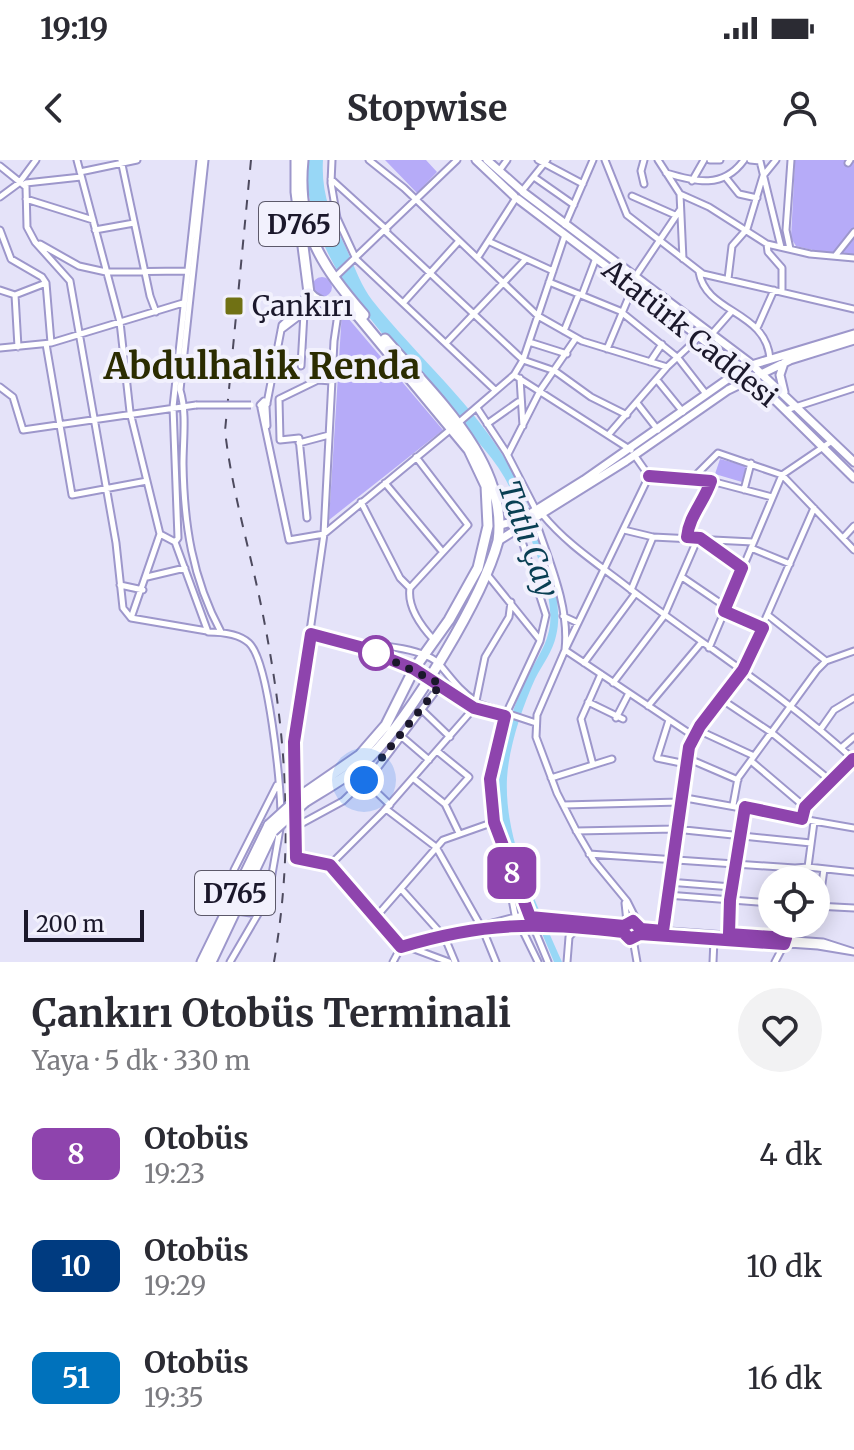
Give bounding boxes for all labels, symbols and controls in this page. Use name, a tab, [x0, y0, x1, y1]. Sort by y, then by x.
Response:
text: 19:19	[40, 9, 108, 47]
icon: back	[32, 86, 76, 130]
text: Stopwise	[347, 86, 507, 131]
icon: person	[778, 86, 822, 130]
road number: D765	[259, 202, 339, 246]
street label: Atatürk Caddesi	[594, 251, 785, 415]
place label: Çankırı	[252, 288, 353, 324]
marker: Çankırı	[223, 295, 245, 317]
district label: Abdulhalik Renda	[103, 344, 420, 389]
water label: Tatlı Çay	[490, 476, 568, 602]
unlabelled marker	[359, 636, 393, 670]
your location	[344, 760, 384, 800]
line badge: 8	[486, 847, 538, 899]
text: 8	[503, 855, 521, 891]
map controls	[758, 866, 830, 938]
button: locate	[758, 866, 830, 938]
road number: D765	[195, 871, 275, 915]
scale bar	[24, 906, 144, 942]
text: 200 m	[36, 910, 104, 938]
button: heart	[738, 988, 822, 1072]
text: Çankırı Otobüs Terminali	[32, 990, 511, 1037]
text: Yaya · 5 dk · 330 m	[32, 1044, 250, 1077]
text: Otobüs	[144, 1119, 249, 1157]
text: 4 dk	[759, 1135, 822, 1173]
text: 8	[67, 1136, 85, 1172]
text: 19:23	[144, 1157, 205, 1190]
text: Otobüs	[144, 1231, 249, 1269]
text: 10 dk	[746, 1247, 822, 1285]
text: 10	[61, 1248, 91, 1284]
text: 19:29	[144, 1269, 206, 1302]
text: Otobüs	[144, 1343, 249, 1381]
text: 16 dk	[747, 1359, 822, 1397]
text: 51	[62, 1360, 90, 1396]
text: 19:35	[144, 1381, 204, 1414]

